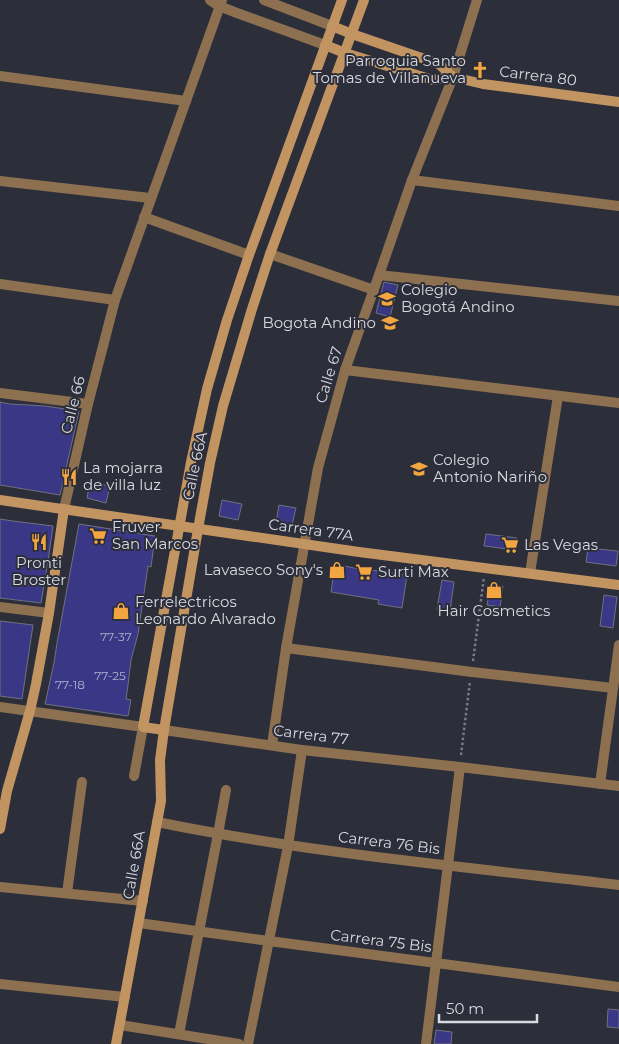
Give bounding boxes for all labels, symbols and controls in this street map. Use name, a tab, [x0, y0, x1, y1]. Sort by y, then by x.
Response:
place label: Parroquia Santo Tomas de Villanueva	[313, 51, 466, 87]
church icon: Parroquia Santo Tomas de Villanueva	[470, 60, 490, 80]
street label: Carrera 80	[498, 61, 578, 90]
place label: Colegio Bogotá Andino	[401, 280, 515, 316]
school or university icon: Colegio Bogotá Andino	[377, 289, 397, 309]
place label: Bogota Andino	[262, 313, 376, 332]
school or university icon: Bogota Andino	[380, 313, 400, 333]
street label: Calle 67	[311, 344, 346, 406]
street label: Calle 66	[56, 374, 89, 436]
street label: Calle 66A	[178, 430, 211, 502]
place label: Colegio Antonio Nariño	[433, 450, 547, 486]
place label: La mojarra de villa luz	[83, 458, 163, 494]
school or university icon: Colegio Antonio Nariño	[409, 459, 429, 479]
restaurant icon: La mojarra de villa luz	[59, 467, 79, 487]
street label: Carrera 77A	[267, 514, 355, 545]
place label: Fruver San Marcos	[112, 517, 198, 553]
supermarket icon: Fruver San Marcos	[88, 526, 108, 546]
restaurant icon: Pronti Broster	[29, 532, 49, 552]
supermarket icon: Las Vegas	[500, 535, 520, 555]
place label: Las Vegas	[524, 535, 598, 554]
place label: Pronti Broster	[12, 553, 66, 589]
place label: Lavaseco Sony's	[204, 560, 323, 579]
shop icon: Lavaseco Sony's	[327, 560, 347, 580]
supermarket icon: Surti Max	[354, 562, 374, 582]
place label: Surti Max	[378, 562, 449, 581]
shop icon: Hair Cosmetics	[484, 580, 504, 600]
place label: Ferrelectricos Leonardo Alvarado	[135, 592, 276, 628]
shop icon: Ferrelectricos Leonardo Alvarado	[111, 601, 131, 621]
place label: Hair Cosmetics	[438, 601, 550, 620]
house number: 77-37	[100, 629, 132, 644]
house number: 77-25	[94, 668, 126, 683]
house number: 77-18	[55, 677, 85, 692]
street label: Carrera 77	[272, 720, 350, 749]
street label: Carrera 76 Bis	[337, 827, 441, 858]
street label: Calle 66A	[118, 829, 149, 901]
street label: Carrera 75 Bis	[329, 925, 433, 956]
scale bar	[439, 992, 536, 1024]
text: 50 m	[446, 999, 484, 1018]

